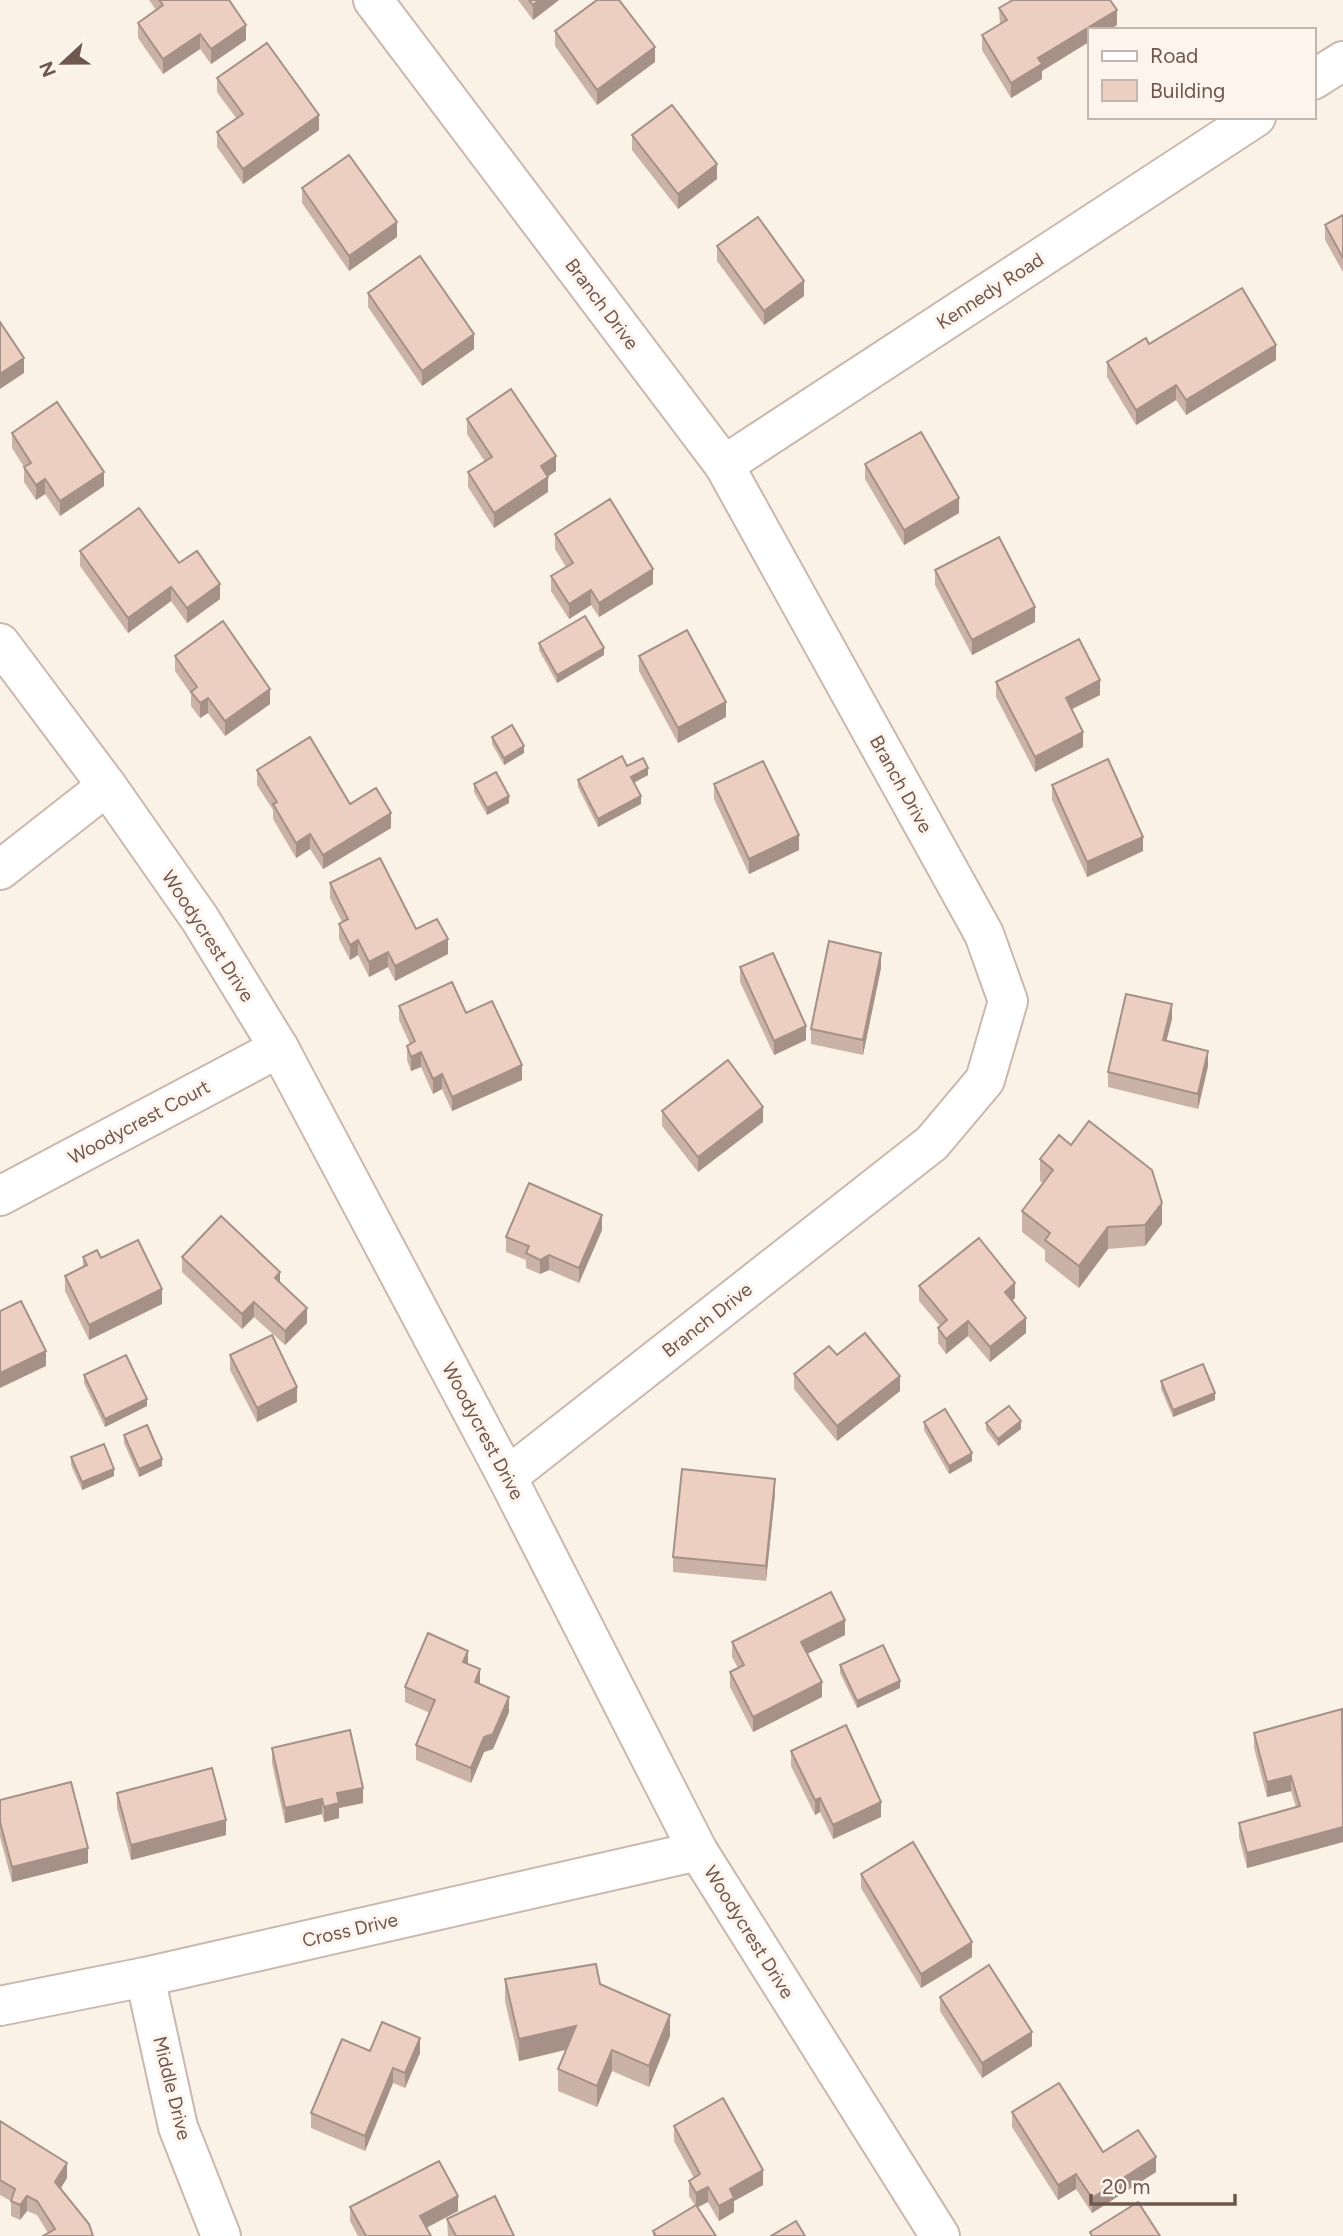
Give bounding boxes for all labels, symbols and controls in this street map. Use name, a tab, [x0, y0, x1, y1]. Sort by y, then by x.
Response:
north arrow	[28, 28, 98, 98]
legend	[1088, 28, 1315, 119]
text: Road	[1150, 43, 1198, 68]
text: N	[34, 58, 61, 80]
text: Building	[1150, 78, 1225, 103]
street label: Kennedy Road	[932, 248, 1048, 334]
street label: Branch Drive	[560, 254, 644, 354]
street label: Branch Drive	[865, 731, 937, 837]
street label: Woodycrest Drive	[157, 866, 259, 1006]
street label: Woodycrest Court	[64, 1075, 214, 1169]
street label: Branch Drive	[657, 1278, 757, 1362]
street label: Woodycrest Drive	[437, 1358, 529, 1504]
street label: Woodycrest Drive	[699, 1861, 799, 2003]
street label: Cross Drive	[300, 1908, 400, 1952]
street label: Middle Drive	[148, 2034, 196, 2142]
scale bar	[1091, 2162, 1234, 2206]
text: 20 m	[1102, 2174, 1150, 2199]

